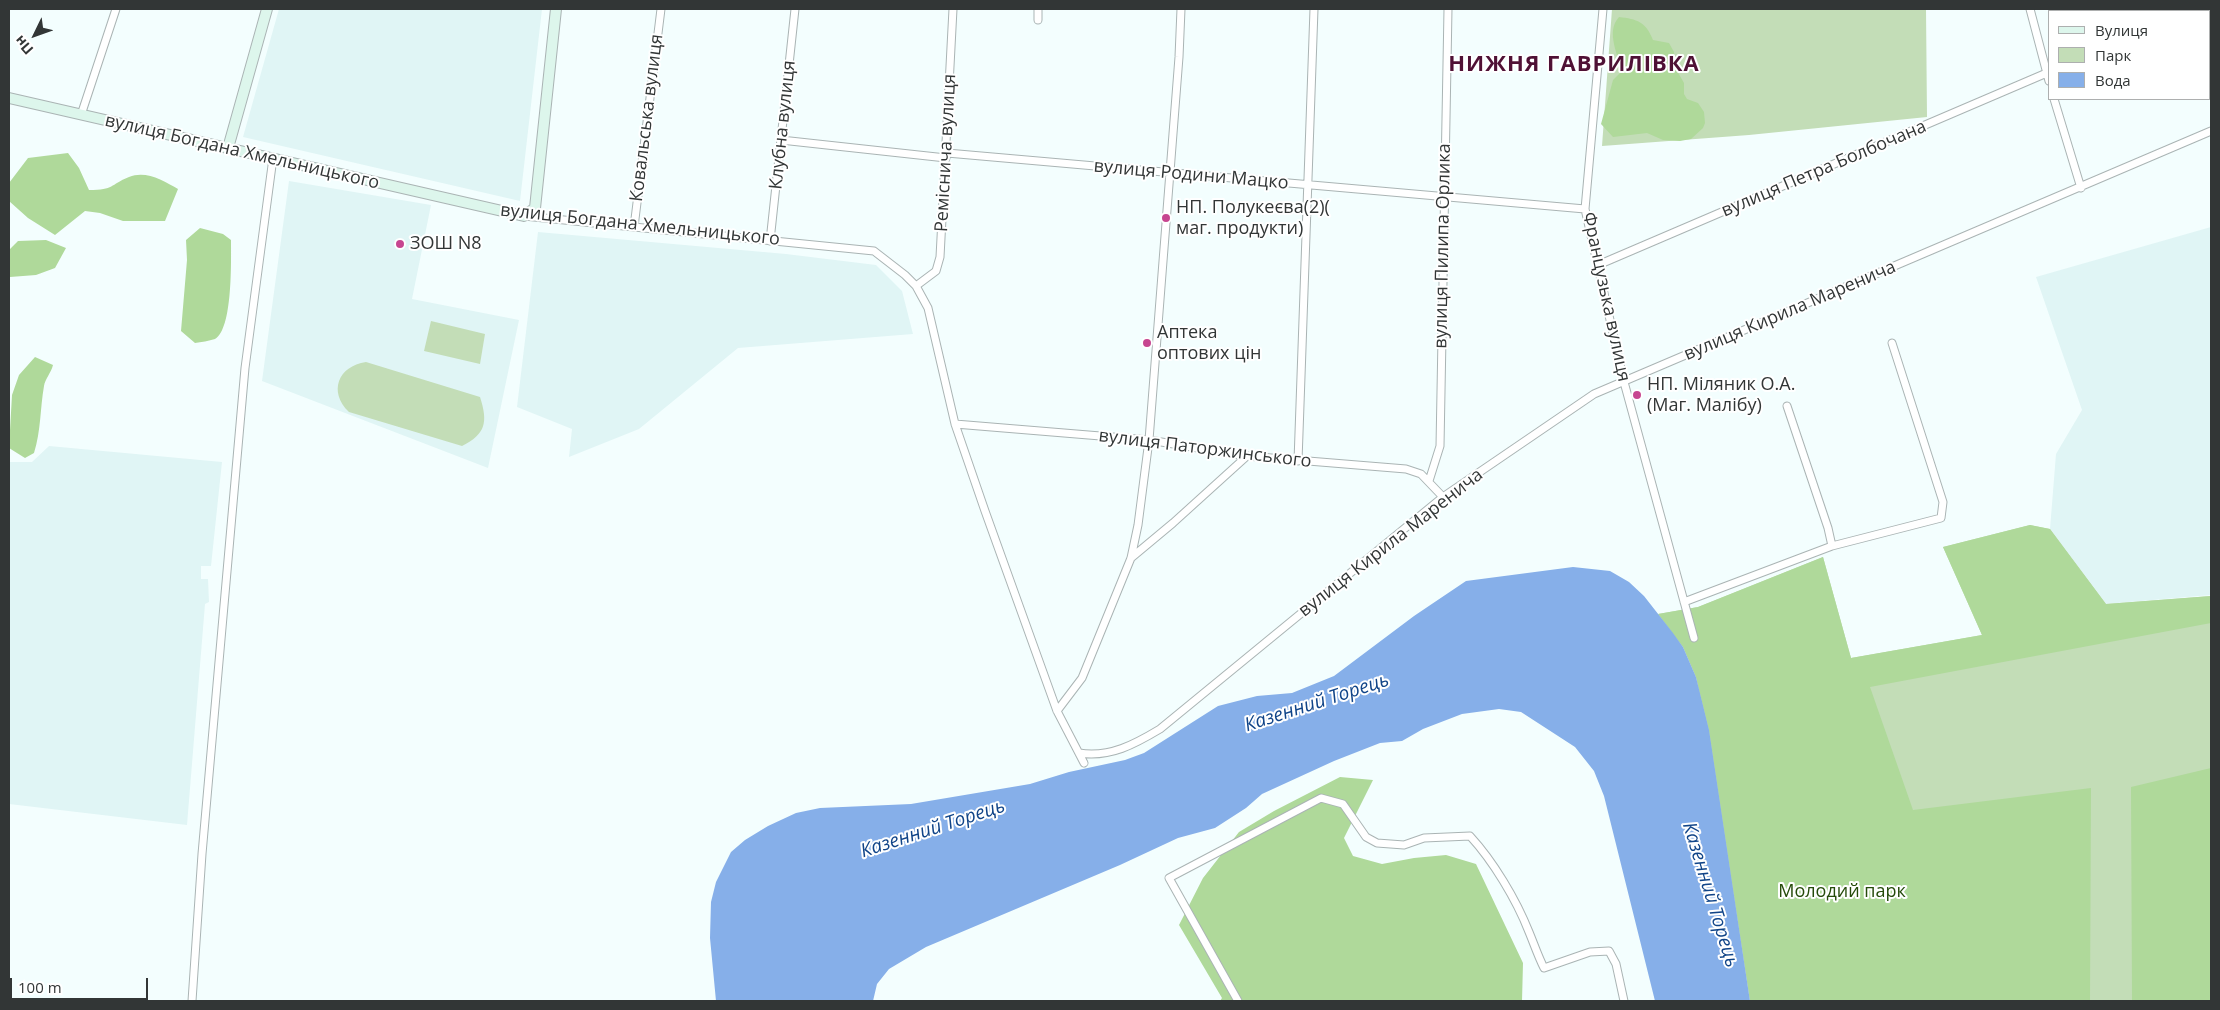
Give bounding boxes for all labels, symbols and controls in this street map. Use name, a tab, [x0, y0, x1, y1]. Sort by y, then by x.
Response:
north arrow	[10, 10, 60, 60]
legend	[2048, 10, 2210, 100]
text: Вулиця	[2095, 20, 2148, 40]
text: Пн	[10, 32, 37, 59]
street label: Ковальська вулиця	[626, 33, 668, 203]
text: Парк	[2095, 45, 2131, 65]
district label: НИЖНЯ ГАВРИЛІВКА	[1446, 52, 1702, 78]
street label: Клубна вулиця	[765, 60, 801, 190]
text: Вода	[2095, 70, 2131, 90]
street label: Реміснича вулиця	[931, 74, 961, 232]
street label: вулиця Богдана Хмельницького	[103, 110, 381, 194]
street label: вулиця Петра Болбочана	[1718, 116, 1930, 222]
street label: вулиця Пилипа Орлика	[1430, 143, 1456, 349]
street label: вулиця Родини Мацко	[1093, 156, 1289, 194]
place label: НП. Полукеєва(2)( маг. продукти)	[1176, 197, 1330, 240]
street label: вулиця Богдана Хмельницького	[499, 200, 781, 250]
street label: Французька вулиця	[1577, 210, 1635, 384]
marker: НП. Полукеєва(2)( маг. продукти)	[1160, 212, 1172, 224]
place label: ЗОШ N8	[410, 233, 482, 255]
marker: ЗОШ N8	[394, 238, 406, 250]
street label: вулиця Кирила Маренича	[1681, 257, 1899, 365]
place label: Аптека оптових цін	[1157, 322, 1261, 364]
marker: Аптека оптових цін	[1141, 337, 1153, 349]
place label: НП. Міляник О.А. (Маг. Малібу)	[1647, 374, 1795, 416]
marker: НП. Міляник О.А. (Маг. Малібу)	[1631, 389, 1643, 401]
street label: вулиця Паторжинського	[1097, 425, 1313, 473]
street label: вулиця Кирила Маренича	[1295, 464, 1487, 622]
water label: Казенний Торець	[1242, 669, 1392, 737]
water label: Казенний Торець	[858, 795, 1008, 863]
water label: Казенний Торець	[1677, 820, 1743, 970]
park label: Молодий парк	[1778, 881, 1906, 903]
scale bar	[12, 968, 150, 1000]
text: 100 m	[18, 977, 62, 997]

